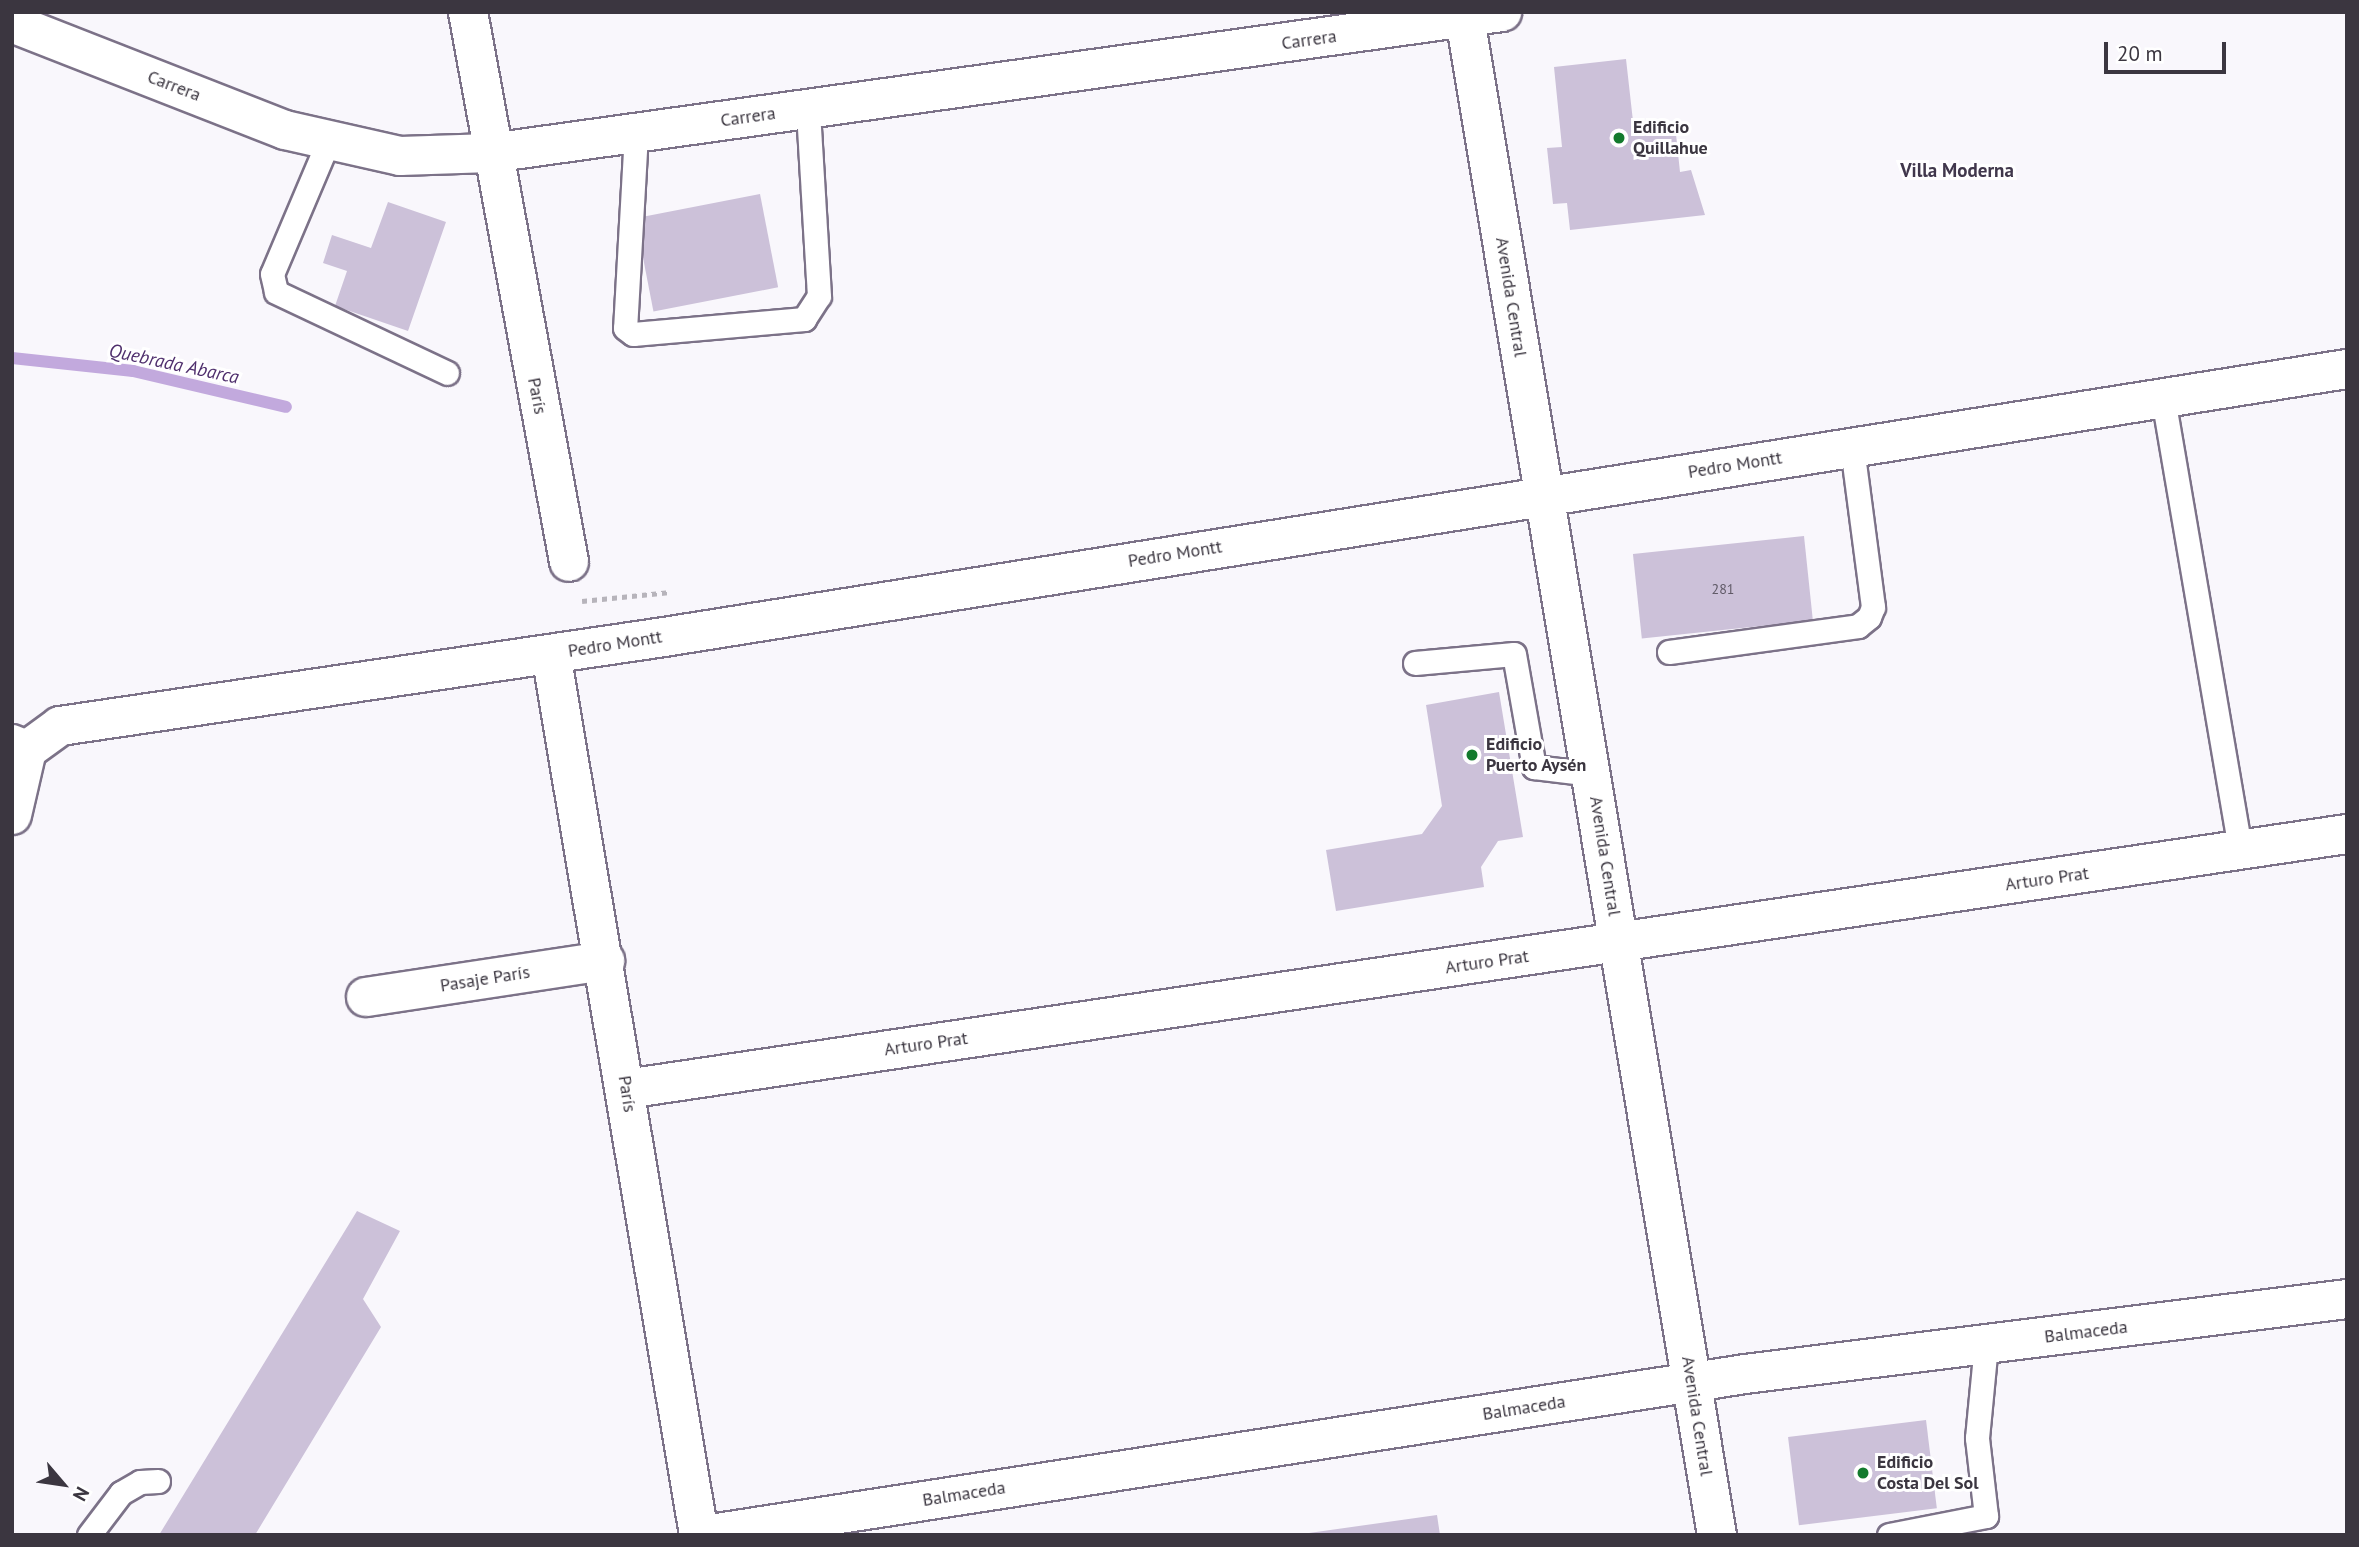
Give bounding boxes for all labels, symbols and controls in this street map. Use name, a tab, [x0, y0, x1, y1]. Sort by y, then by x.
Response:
street label: Carrera	[1280, 25, 1338, 55]
scale bar	[2107, 28, 2230, 72]
text: 20 m	[2117, 40, 2163, 67]
street label: Carrera	[144, 66, 204, 106]
street label: Carrera	[719, 102, 777, 132]
place label: Edificio Quillahue	[1633, 117, 1708, 160]
marker: Edificio Quillahue	[1611, 130, 1627, 146]
district label: Villa Moderna	[1900, 160, 2014, 182]
street label: Avenida Central	[1491, 236, 1531, 358]
water label: Quebrada Abarca	[107, 339, 241, 389]
street label: París	[523, 376, 551, 416]
street label: Pedro Montt	[1687, 447, 1783, 483]
street label: Pedro Montt	[1127, 536, 1223, 572]
house number: 281	[1712, 581, 1734, 597]
street label: Pedro Montt	[567, 626, 663, 662]
place label: Edificio Puerto Aysén	[1486, 734, 1587, 776]
marker: Edificio Puerto Aysén	[1464, 747, 1480, 763]
street label: Avenida Central	[1585, 795, 1625, 917]
street label: Arturo Prat	[2004, 862, 2090, 896]
street label: Arturo Prat	[1444, 945, 1530, 979]
street label: Pasaje París	[439, 961, 531, 997]
street label: Arturo Prat	[883, 1027, 969, 1061]
street label: París	[613, 1074, 641, 1114]
street label: Balmaceda	[2043, 1316, 2129, 1348]
street label: Avenida Central	[1677, 1355, 1717, 1477]
street label: Balmaceda	[1481, 1391, 1567, 1425]
north arrow	[28, 1449, 98, 1519]
place label: Edificio Costa Del Sol	[1877, 1452, 1979, 1494]
marker: Edificio Costa Del Sol	[1855, 1465, 1871, 1481]
street label: Balmaceda	[921, 1477, 1007, 1511]
text: N	[68, 1483, 95, 1505]

